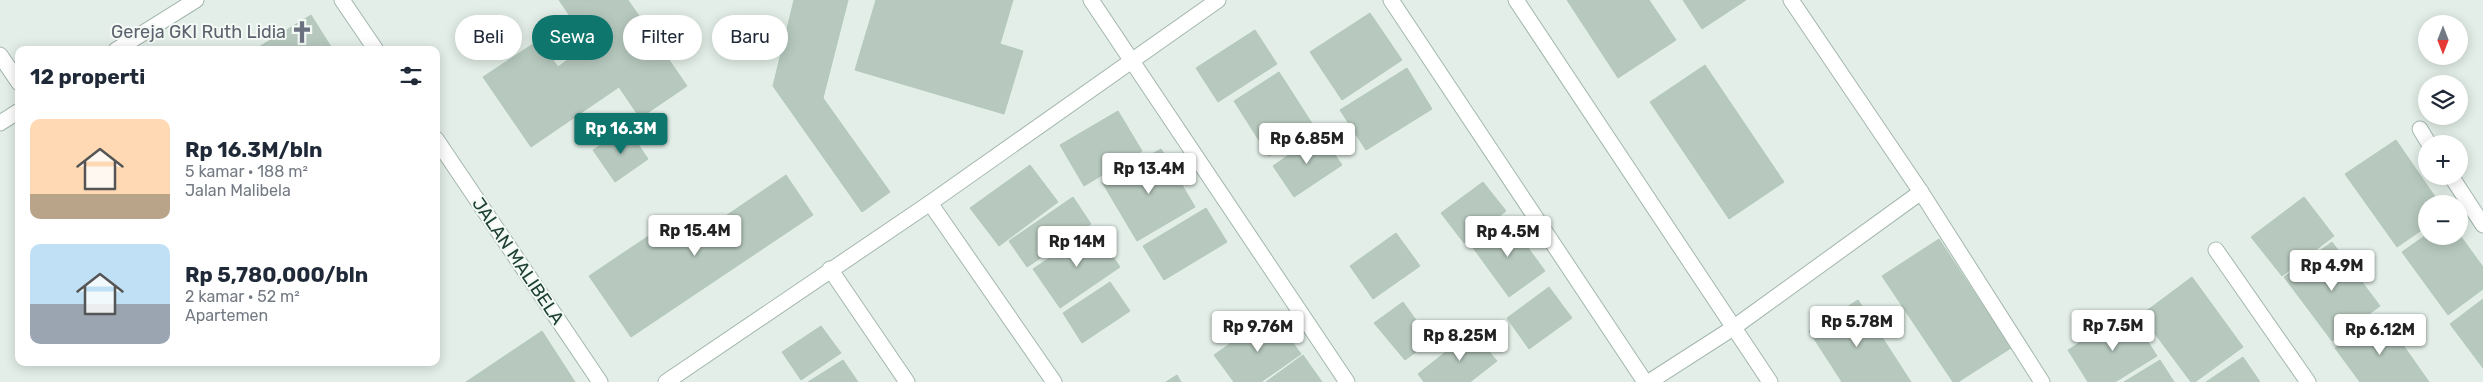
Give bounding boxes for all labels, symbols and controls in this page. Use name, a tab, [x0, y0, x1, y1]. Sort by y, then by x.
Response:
chip: Beli	[455, 15, 522, 60]
chip: Sewa	[532, 15, 613, 60]
chip: Filter	[623, 15, 702, 60]
chip: Baru	[712, 15, 788, 60]
north arrow	[2418, 15, 2468, 65]
map controls	[2418, 15, 2468, 245]
church icon: Gereja GKI Ruth Lidia	[289, 19, 315, 45]
place label: Gereja GKI Ruth Lidia	[111, 21, 286, 43]
icon: filters	[397, 62, 425, 90]
text: 12 properti	[30, 64, 145, 89]
button: layers	[2418, 75, 2468, 125]
pin: Rp 16.3M	[569, 112, 673, 155]
text: Rp 16.3M	[585, 119, 657, 138]
pin: Rp 6.85M	[1255, 122, 1359, 165]
text: Rp 6.85M	[1270, 129, 1344, 148]
button: +	[2418, 135, 2468, 185]
text: Rp 16.3M/bln	[185, 137, 323, 162]
icon: home	[70, 139, 130, 199]
pin: Rp 13.4M	[1097, 152, 1201, 195]
text: Rp 13.4M	[1113, 159, 1185, 178]
text: 5 kamar · 188 m²	[185, 162, 308, 181]
text: Jalan Malibela	[185, 181, 291, 200]
street label: JALAN MALIBELA	[467, 193, 569, 329]
button: −	[2418, 195, 2468, 245]
pin: Rp 15.4M	[643, 214, 747, 257]
pin: Rp 4.5M	[1462, 216, 1554, 258]
text: Rp 15.4M	[659, 221, 731, 240]
text: Rp 4.5M	[1476, 222, 1540, 241]
pin: Rp 14M	[1036, 226, 1118, 268]
text: Rp 14M	[1049, 232, 1105, 251]
pin: Rp 4.9M	[2286, 250, 2378, 292]
text: Rp 4.9M	[2301, 256, 2363, 275]
text: Rp 5,780,000/bln	[185, 262, 368, 287]
icon: home	[70, 264, 130, 324]
text: 2 kamar · 52 m²	[185, 287, 300, 306]
text: Apartemen	[185, 306, 268, 325]
pin: Rp 5.78M	[1805, 306, 1909, 348]
pin: Rp 9.76M	[1206, 310, 1310, 353]
pin: Rp 7.5M	[2067, 310, 2159, 352]
text: Rp 5.78M	[1821, 312, 1893, 331]
pin: Rp 6.12M	[2328, 314, 2432, 356]
text: Rp 7.5M	[2083, 316, 2143, 335]
text: Rp 9.76M	[1223, 317, 1293, 336]
pin: Rp 8.25M	[1408, 320, 1512, 362]
text: Rp 6.12M	[2345, 320, 2415, 339]
text: Rp 8.25M	[1423, 326, 1497, 345]

